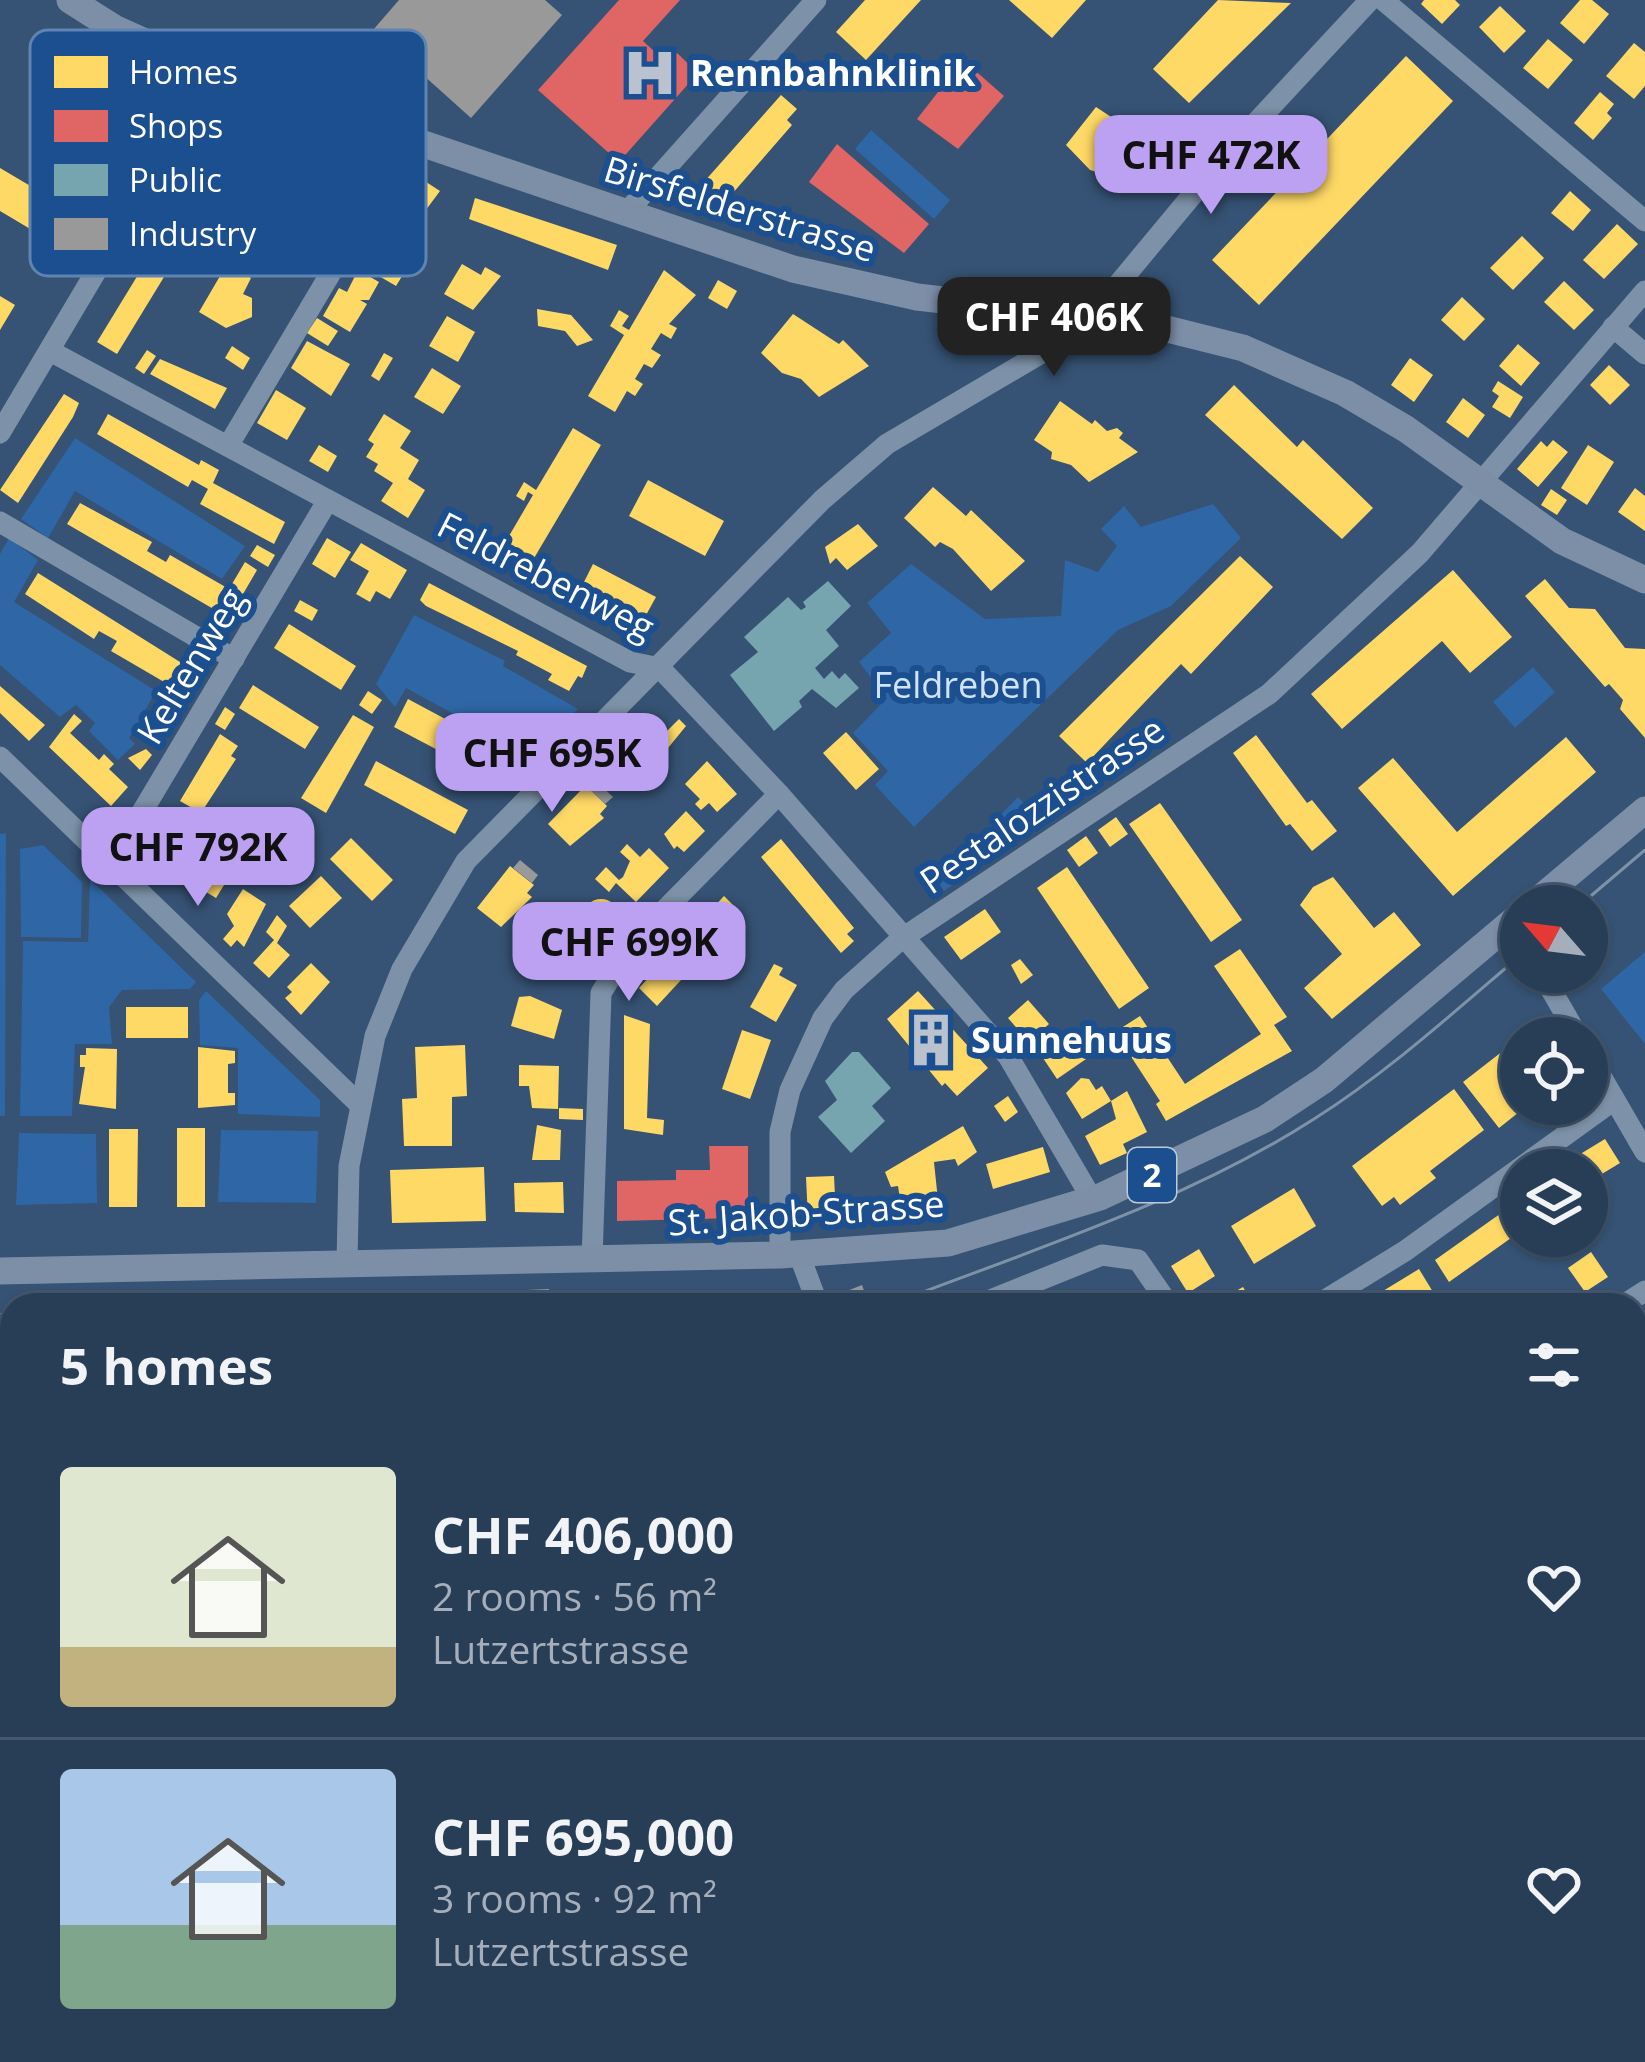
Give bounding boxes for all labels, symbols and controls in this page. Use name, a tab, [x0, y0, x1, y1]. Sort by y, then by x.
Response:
legend	[30, 30, 426, 276]
hospital icon: Rennbahnklinik	[621, 44, 679, 102]
place label: Rennbahnklinik	[690, 48, 976, 97]
text: Homes	[129, 49, 238, 94]
text: Shops	[129, 103, 223, 148]
pin: CHF 472K	[1087, 115, 1335, 217]
text: CHF 472K	[1121, 127, 1301, 180]
street label: Birsfelderstrasse	[598, 144, 882, 273]
text: Public	[129, 157, 222, 202]
text: Industry	[129, 211, 257, 256]
pin: CHF 406K	[930, 277, 1178, 379]
text: CHF 406K	[964, 289, 1144, 342]
street label: Feldrebenweg	[430, 500, 663, 651]
street label: Keltenweg	[125, 578, 256, 753]
park label: Feldreben	[873, 660, 1043, 709]
street label: Pestalozzistrasse	[910, 705, 1173, 904]
pin: CHF 695K	[428, 713, 676, 815]
text: CHF 695K	[462, 725, 642, 778]
pin: CHF 792K	[74, 807, 322, 909]
text: CHF 792K	[108, 819, 288, 872]
north arrow	[1500, 885, 1608, 993]
map controls	[1500, 885, 1608, 1257]
pin: CHF 699K	[505, 902, 753, 1004]
text: CHF 699K	[539, 914, 719, 967]
building icon: Sunnehuus	[902, 1011, 960, 1069]
place label: Sunnehuus	[971, 1015, 1172, 1064]
button: locate	[1500, 1017, 1608, 1125]
road number: 2	[1128, 1148, 1176, 1202]
button: layers	[1500, 1149, 1608, 1257]
street label: St. Jakob-Strasse	[666, 1178, 946, 1247]
text: 5 homes	[60, 1330, 273, 1400]
icon: filters	[1521, 1332, 1587, 1398]
text: CHF 406,000	[432, 1499, 734, 1569]
icon: home	[156, 1515, 300, 1659]
icon: heart	[1521, 1554, 1587, 1620]
text: 2 rooms · 56 m²	[432, 1569, 717, 1622]
text: Lutzertstrasse	[432, 1622, 689, 1675]
text: CHF 695,000	[432, 1801, 734, 1871]
icon: home	[156, 1817, 300, 1961]
icon: heart	[1521, 1856, 1587, 1922]
text: 3 rooms · 92 m²	[432, 1871, 717, 1924]
text: Lutzertstrasse	[432, 1924, 689, 1977]

